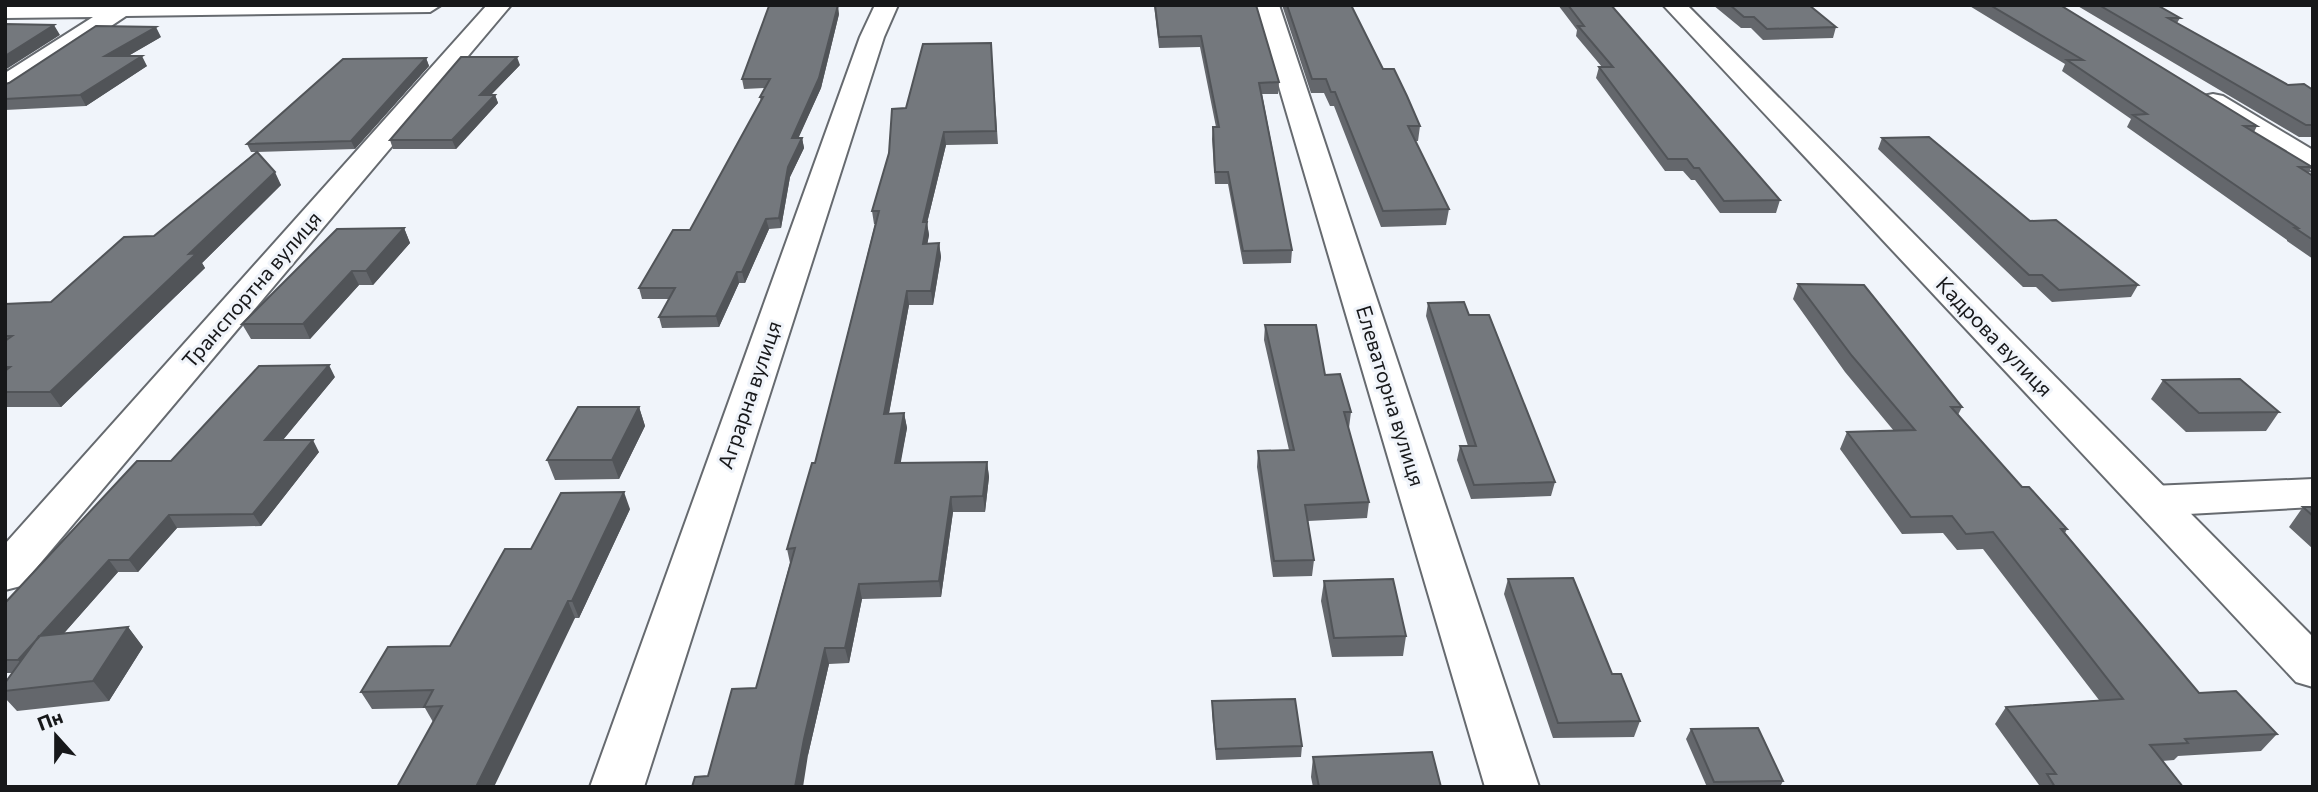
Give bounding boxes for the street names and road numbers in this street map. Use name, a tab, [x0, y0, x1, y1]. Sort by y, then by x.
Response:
street label: Транспортна вулиця	[176, 206, 326, 372]
street label: Кадрова вулиця	[1932, 271, 2059, 401]
street label: Елеваторна вулиця	[1352, 302, 1431, 489]
street label: Аграрна вулиця	[712, 317, 786, 472]

